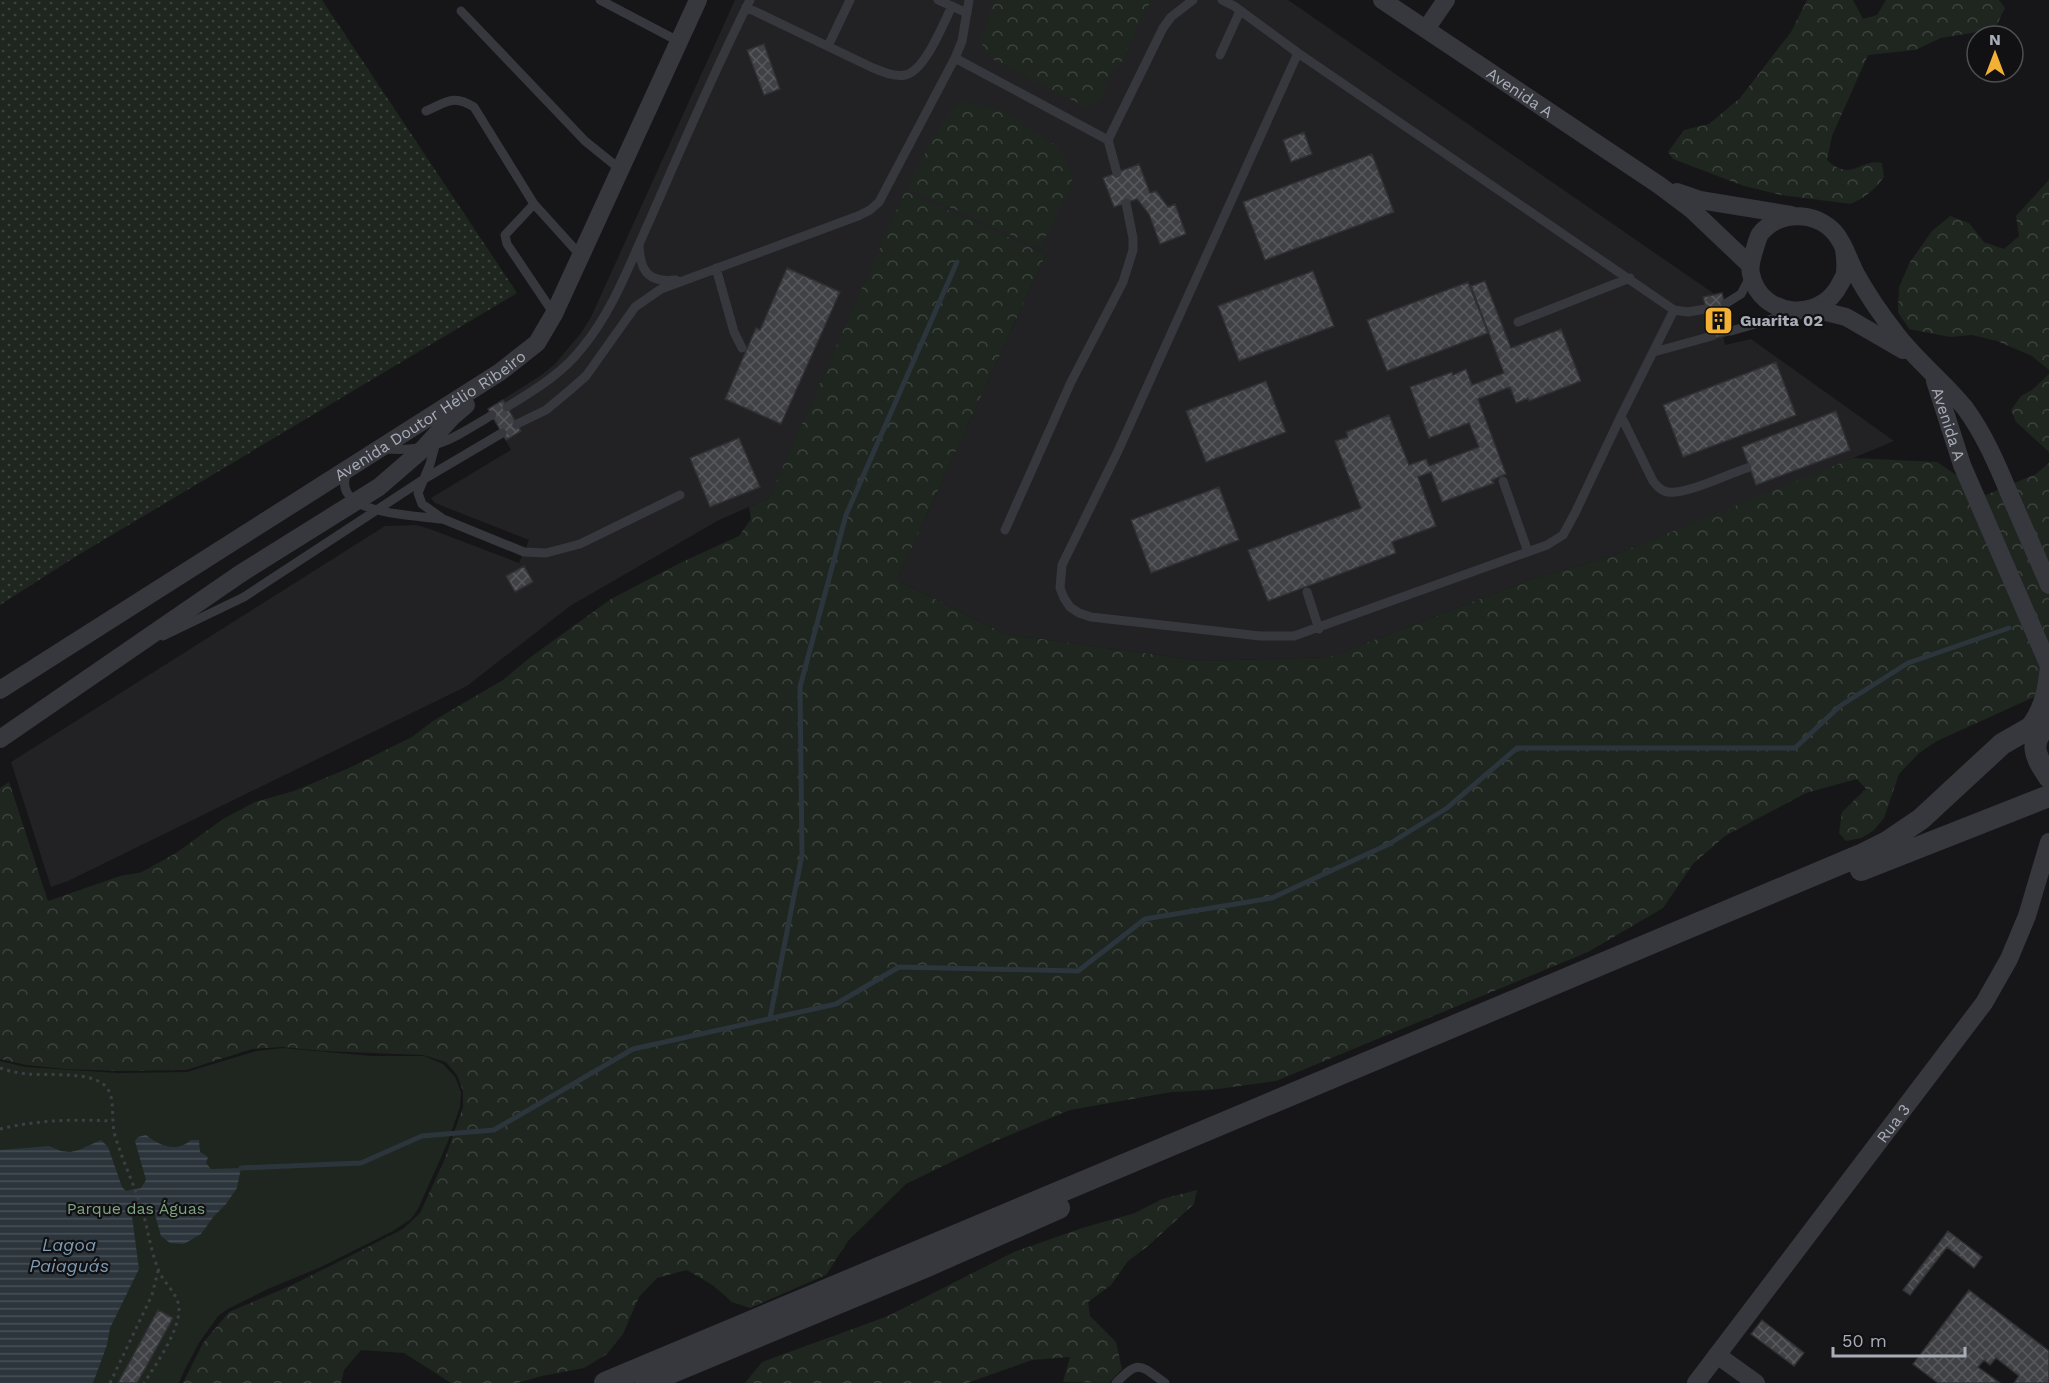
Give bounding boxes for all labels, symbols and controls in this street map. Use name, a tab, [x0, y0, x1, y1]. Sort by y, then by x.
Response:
north arrow	[1965, 24, 2025, 84]
text: N	[1989, 30, 2001, 49]
street label: Avenida A	[1483, 63, 1557, 121]
building icon: Guarita 02	[1703, 304, 1735, 336]
place label: Guarita 02	[1740, 311, 1823, 330]
street label: Avenida Doutor Hélio Ribeiro	[331, 346, 529, 485]
street label: Avenida A	[1928, 385, 1970, 463]
street label: Rua 3	[1872, 1100, 1914, 1146]
park label: Parque das Águas	[67, 1199, 205, 1218]
water label: Lagoa Paiaguás	[29, 1234, 109, 1276]
scale bar	[1833, 1320, 1965, 1358]
text: 50 m	[1842, 1330, 1887, 1351]

